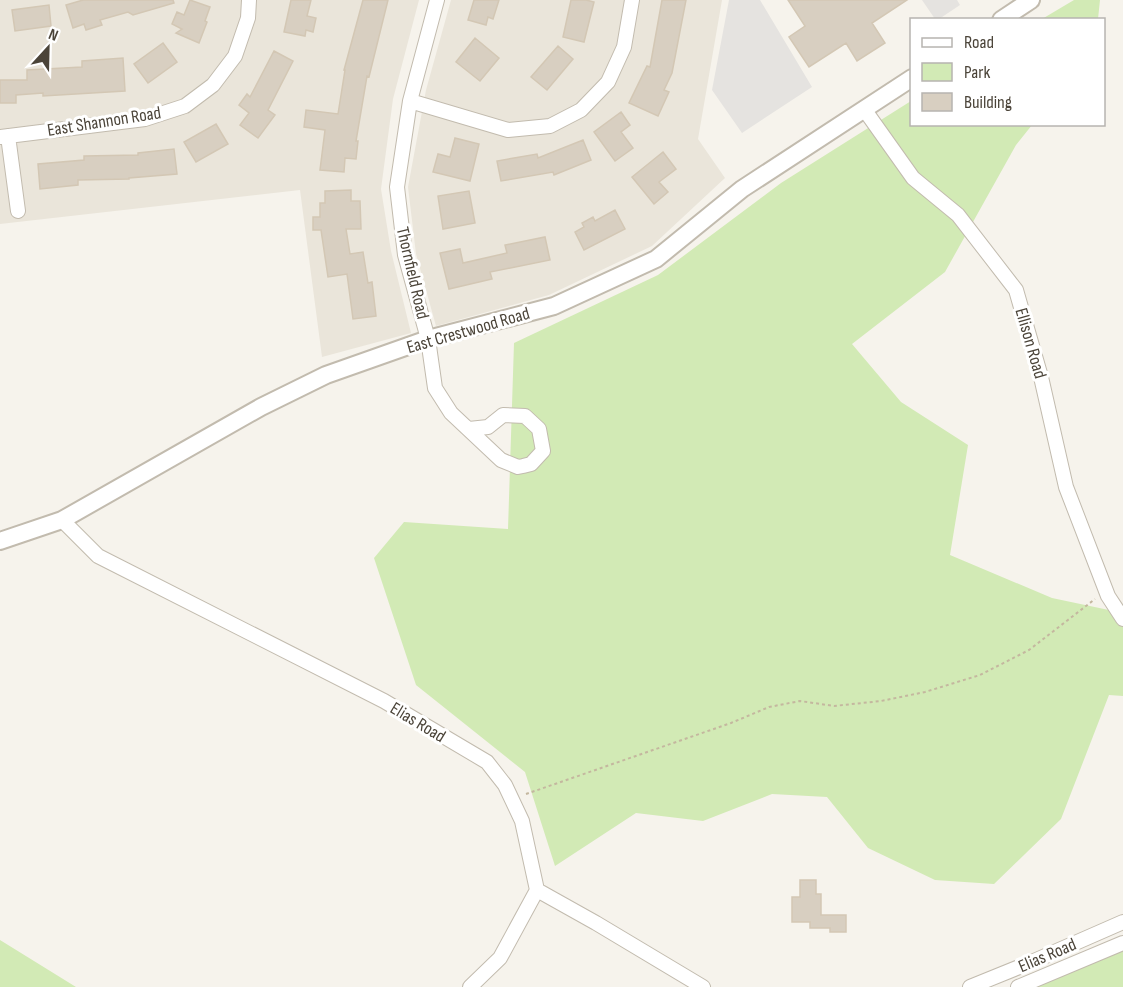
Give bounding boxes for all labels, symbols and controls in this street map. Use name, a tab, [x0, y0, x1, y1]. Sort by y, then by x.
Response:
north arrow	[18, 18, 78, 78]
legend	[910, 18, 1105, 126]
text: N	[46, 25, 61, 46]
text: Road	[964, 32, 994, 53]
text: Park	[964, 62, 990, 83]
text: Building	[964, 92, 1012, 113]
street label: East Shannon Road	[46, 102, 162, 141]
street label: Thornfield Road	[392, 225, 433, 321]
street label: East Crestwood Road	[404, 303, 532, 358]
street label: Ellison Road	[1010, 305, 1051, 381]
street label: Elias Road	[386, 698, 449, 747]
street label: Elias Road	[1015, 934, 1079, 977]

